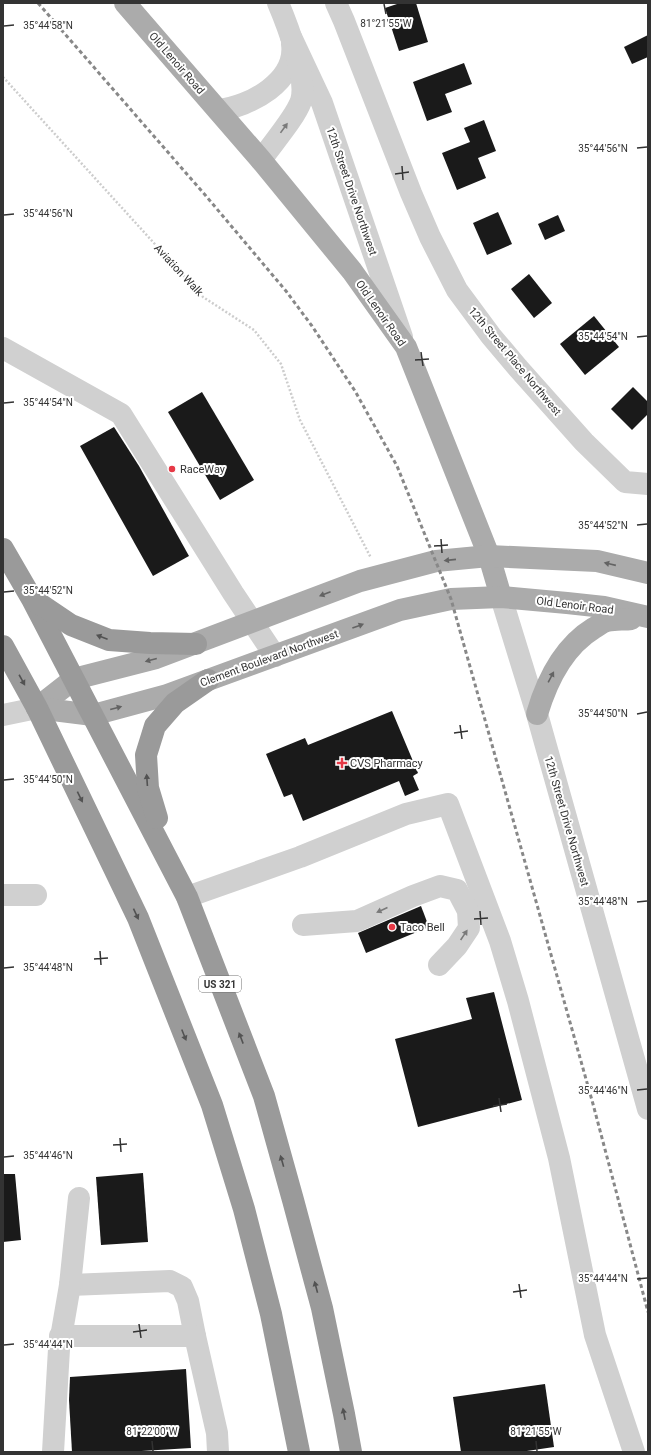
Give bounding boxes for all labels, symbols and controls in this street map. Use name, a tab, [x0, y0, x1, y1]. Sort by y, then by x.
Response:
text: 81°21'55"W	[360, 18, 412, 29]
text: 35°44'58"N	[23, 20, 73, 31]
street label: Old Lenoir Road	[146, 30, 207, 97]
one-way arrow	[280, 123, 288, 133]
street label: 12th Street Drive Northwest	[323, 125, 380, 258]
text: 35°44'56"N	[578, 143, 628, 154]
text: 35°44'56"N	[23, 208, 73, 219]
street label: Aviation Walk	[151, 242, 206, 299]
street label: Old Lenoir Road	[353, 278, 408, 349]
street label: 12th Street Place Northwest	[465, 304, 564, 418]
text: 35°44'54"N	[578, 331, 628, 342]
text: 35°44'54"N	[23, 397, 73, 408]
place label: RaceWay	[180, 463, 226, 476]
marker: RaceWay	[167, 464, 177, 474]
text: 35°44'52"N	[578, 520, 628, 531]
one-way arrow	[444, 556, 456, 563]
one-way arrow	[604, 560, 616, 566]
text: 35°44'52"N	[23, 585, 73, 596]
one-way arrow	[318, 592, 330, 598]
street label: Old Lenoir Road	[536, 594, 614, 617]
one-way arrow	[353, 622, 365, 628]
street label: Clement Boulevard Northwest	[198, 627, 340, 690]
one-way arrow	[95, 634, 107, 640]
one-way arrow	[145, 657, 157, 663]
one-way arrow	[548, 671, 554, 683]
one-way arrow	[18, 675, 25, 686]
one-way arrow	[110, 705, 123, 711]
text: 35°44'50"N	[578, 708, 628, 719]
street label: 12th Street Drive Northwest	[542, 754, 591, 888]
place label: CVS Pharmacy	[350, 757, 424, 770]
marker: CVS Pharmacy	[337, 758, 347, 768]
text: 35°44'50"N	[23, 774, 73, 785]
one-way arrow	[144, 774, 151, 786]
one-way arrow	[77, 791, 83, 802]
text: 35°44'48"N	[578, 896, 628, 907]
one-way arrow	[376, 907, 387, 913]
one-way arrow	[133, 908, 139, 920]
place label: Taco Bell	[400, 921, 445, 934]
marker: Taco Bell	[387, 922, 397, 932]
one-way arrow	[460, 930, 468, 941]
text: 35°44'48"N	[23, 962, 73, 973]
road number: US 321	[199, 976, 241, 992]
one-way arrow	[182, 1029, 188, 1041]
one-way arrow	[238, 1031, 244, 1043]
text: 35°44'46"N	[578, 1085, 628, 1096]
text: 35°44'46"N	[23, 1150, 73, 1161]
one-way arrow	[279, 1155, 285, 1167]
text: 35°44'44"N	[578, 1273, 628, 1284]
one-way arrow	[313, 1280, 319, 1292]
text: 35°44'44"N	[23, 1339, 73, 1350]
one-way arrow	[341, 1407, 347, 1420]
text: 81°22'00"W	[126, 1426, 178, 1437]
text: 81°21'55"W	[510, 1426, 562, 1437]

